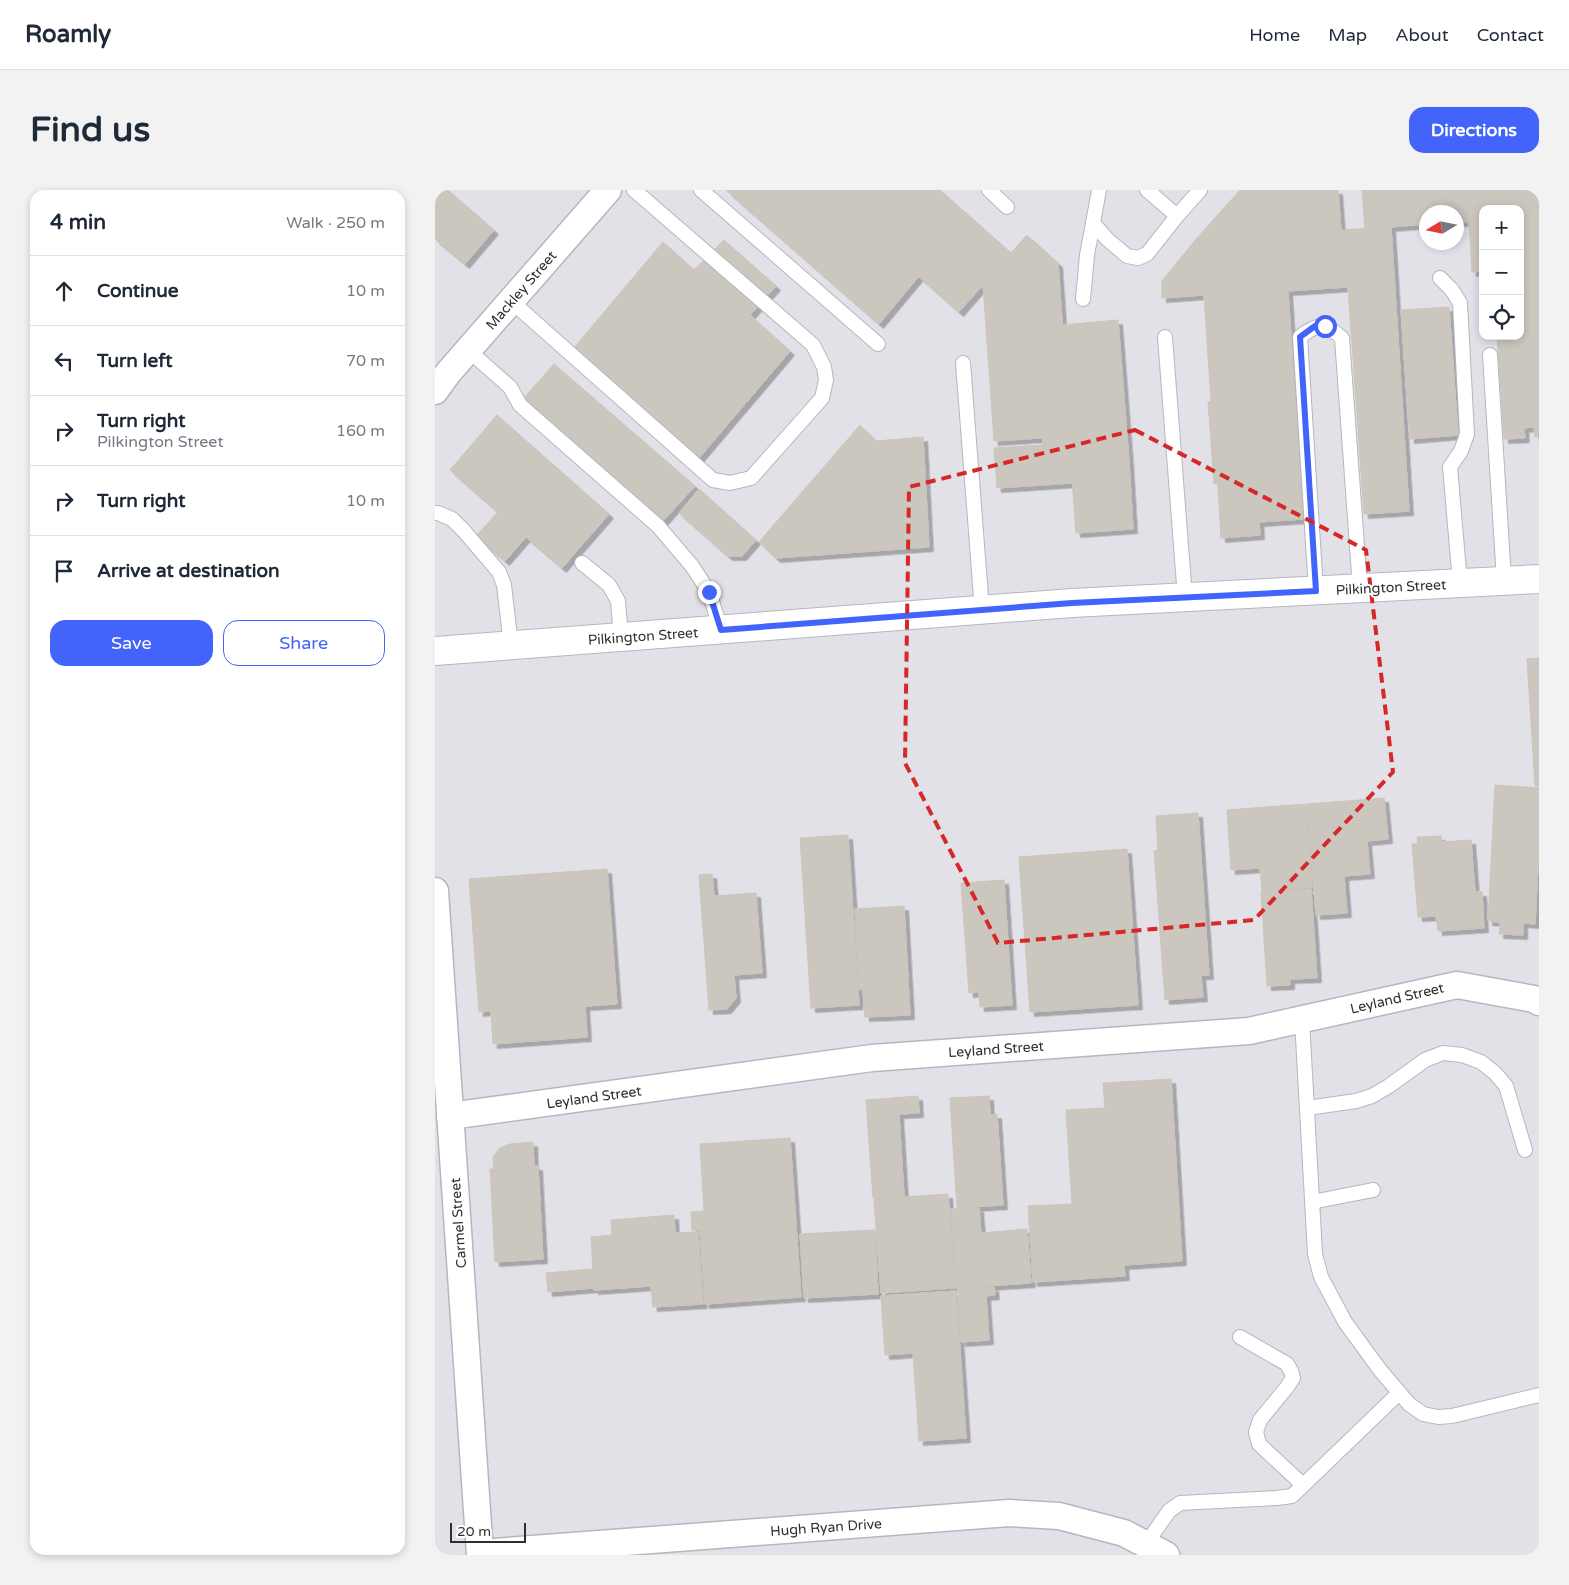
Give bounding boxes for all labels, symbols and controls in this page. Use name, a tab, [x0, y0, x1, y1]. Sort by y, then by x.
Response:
text: Roamly	[25, 20, 111, 49]
text: Home	[1249, 24, 1300, 46]
text: Map	[1328, 24, 1367, 46]
text: About	[1395, 24, 1449, 46]
text: Contact	[1477, 24, 1544, 46]
button: Directions	[1409, 107, 1539, 153]
text: Find us	[30, 109, 150, 151]
north arrow	[1419, 205, 1464, 250]
map controls	[1479, 205, 1524, 340]
button: +	[1479, 205, 1524, 250]
text: 4 min	[50, 210, 106, 235]
text: Walk · 250 m	[286, 213, 385, 233]
street label: Mackley Street	[482, 247, 561, 333]
button: −	[1479, 250, 1524, 295]
icon: ahead	[50, 277, 78, 305]
text: Continue	[97, 280, 179, 302]
text: 10 m	[346, 281, 385, 301]
button: locate	[1479, 295, 1524, 340]
route start	[1314, 315, 1337, 338]
icon: left	[50, 347, 78, 375]
text: Turn left	[97, 350, 173, 372]
text: 70 m	[346, 351, 385, 371]
text: Turn right	[97, 410, 185, 432]
icon: right	[50, 417, 78, 445]
text: 160 m	[336, 421, 385, 441]
text: Pilkington Street	[97, 432, 224, 452]
icon: right	[50, 487, 78, 515]
text: Turn right	[97, 490, 185, 512]
text: 10 m	[346, 491, 385, 511]
icon: arrive	[50, 557, 78, 585]
text: Arrive at destination	[97, 560, 280, 582]
street label: Pilkington Street	[1335, 576, 1447, 599]
route end	[698, 581, 721, 604]
button: Save	[50, 620, 213, 666]
button: Share	[223, 620, 385, 666]
street label: Pilkington Street	[587, 624, 699, 649]
street label: Leyland Street	[1349, 979, 1446, 1018]
street label: Leyland Street	[948, 1038, 1045, 1061]
street label: Leyland Street	[545, 1082, 643, 1113]
street label: Carmel Street	[447, 1176, 470, 1269]
street label: Hugh Ryan Drive	[770, 1515, 882, 1540]
scale bar	[450, 1520, 526, 1543]
text: 20 m	[457, 1523, 491, 1540]

